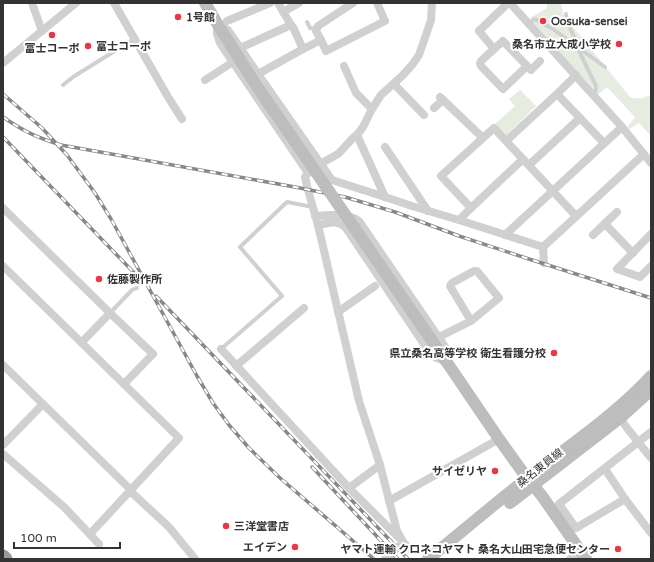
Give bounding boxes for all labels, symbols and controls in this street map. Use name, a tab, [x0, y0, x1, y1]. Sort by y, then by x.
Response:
place label: 1号館	[186, 11, 215, 24]
marker: 1号館	[173, 12, 183, 22]
place label: Oosuka-sensei	[551, 15, 628, 28]
marker: Oosuka-sensei	[538, 16, 548, 26]
marker: 富士コーポ	[47, 30, 57, 40]
place label: 桑名市立大成小学校	[512, 38, 611, 51]
marker: 桑名市立大成小学校	[614, 39, 624, 49]
place label: 冨士コーポ	[96, 40, 151, 53]
marker: 冨士コーポ	[83, 41, 93, 51]
place label: 富士コーポ	[25, 42, 80, 55]
place label: 佐藤製作所	[107, 273, 162, 286]
marker: 佐藤製作所	[94, 274, 104, 284]
place label: 県立桑名高等学校 衛生看護分校	[389, 347, 546, 360]
marker: 県立桑名高等学校 衛生看護分校	[549, 348, 559, 358]
street label: 桑名東員線	[514, 446, 566, 490]
place label: サイゼリヤ	[432, 465, 487, 478]
marker: サイゼリヤ	[490, 466, 500, 476]
place label: 三洋堂書店	[234, 520, 289, 533]
marker: 三洋堂書店	[221, 521, 231, 531]
scale bar	[14, 524, 120, 550]
text: 100 m	[20, 531, 57, 545]
place label: エイデン	[243, 541, 287, 554]
marker: エイデン	[290, 542, 300, 552]
place label: ヤマト運輸 クロネコヤマト 桑名大山田宅急便センター	[341, 543, 610, 556]
marker: ヤマト運輸 クロネコヤマト 桑名大山田宅急便センター	[613, 544, 623, 554]

